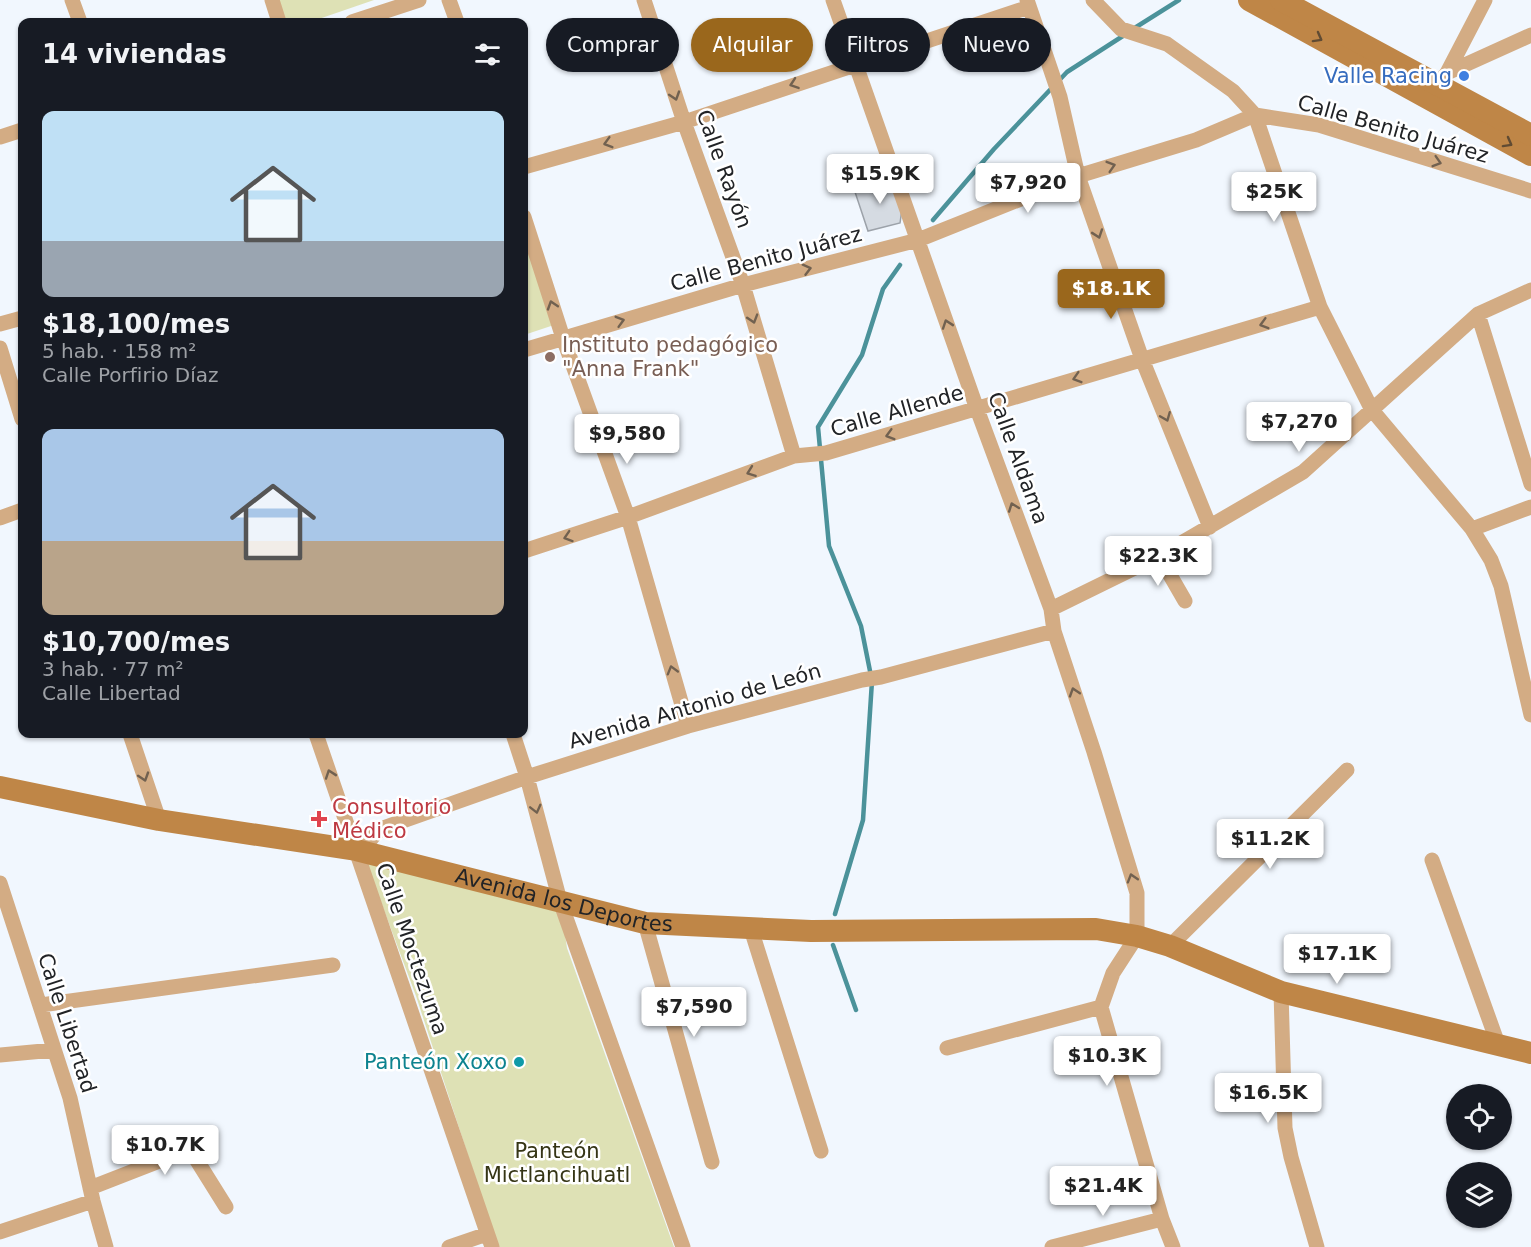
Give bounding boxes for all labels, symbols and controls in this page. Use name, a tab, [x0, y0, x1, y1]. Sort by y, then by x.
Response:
chip: Comprar	[546, 18, 679, 72]
chip: Alquilar	[691, 18, 813, 72]
chip: Filtros	[825, 18, 930, 72]
chip: Nuevo	[942, 18, 1051, 72]
one-way arrow	[1312, 31, 1323, 42]
icon: filters	[471, 38, 504, 71]
text: 14 viviendas	[42, 39, 227, 69]
place label: Valle Racing	[1324, 64, 1452, 88]
marker: Valle Racing	[1457, 69, 1471, 83]
one-way arrow	[789, 77, 800, 89]
one-way arrow	[668, 90, 680, 101]
street label: Calle Benito Juárez	[1295, 90, 1491, 168]
street label: Calle Rayón	[691, 106, 757, 232]
one-way arrow	[1501, 135, 1512, 147]
one-way arrow	[603, 136, 614, 148]
icon: home	[219, 150, 327, 258]
pin: $15.9K	[831, 154, 929, 205]
one-way arrow	[1432, 155, 1442, 167]
text: $15.9K	[841, 161, 919, 185]
one-way arrow	[1105, 161, 1116, 173]
pin: $7,920	[979, 163, 1077, 214]
text: $7,920	[989, 170, 1067, 194]
pin: $25K	[1238, 172, 1310, 223]
text: $25K	[1245, 179, 1303, 203]
street label: Calle Benito Juárez	[668, 222, 864, 296]
one-way arrow	[1091, 228, 1104, 239]
one-way arrow	[802, 263, 812, 276]
pin: $18.1K	[1062, 269, 1160, 320]
text: $18.1K	[1072, 276, 1150, 300]
one-way arrow	[547, 300, 559, 311]
text: $18,100/mes	[42, 309, 230, 339]
one-way arrow	[746, 313, 758, 324]
one-way arrow	[614, 316, 625, 328]
one-way arrow	[1259, 316, 1269, 329]
one-way arrow	[942, 319, 955, 330]
place label: Instituto pedagógico "Anna Frank"	[562, 333, 778, 381]
text: 5 hab. · 158 m²	[42, 339, 196, 363]
marker: Instituto pedagógico "Anna Frank"	[543, 350, 557, 364]
text: Calle Porfirio Díaz	[42, 363, 218, 387]
one-way arrow	[1072, 371, 1083, 384]
street label: Calle Allende	[828, 381, 966, 441]
street label: Calle Aldama	[983, 389, 1053, 527]
pin: $7,270	[1250, 402, 1348, 453]
text: $7,270	[1260, 409, 1338, 433]
one-way arrow	[1159, 410, 1171, 421]
pin: $9,580	[578, 414, 676, 465]
text: $9,580	[588, 421, 666, 445]
one-way arrow	[885, 428, 896, 440]
one-way arrow	[747, 464, 757, 477]
icon: home	[219, 468, 327, 576]
one-way arrow	[1008, 502, 1021, 513]
one-way arrow	[563, 530, 574, 542]
pin: $22.3K	[1109, 536, 1207, 587]
text: $22.3K	[1119, 543, 1197, 567]
text: $10,700/mes	[42, 627, 230, 657]
text: 3 hab. · 77 m²	[42, 657, 183, 681]
street label: Avenida Antonio de León	[566, 658, 824, 754]
one-way arrow	[667, 665, 679, 675]
text: Calle Libertad	[42, 681, 181, 705]
one-way arrow	[1069, 687, 1081, 698]
one-way arrow	[324, 769, 337, 780]
one-way arrow	[137, 771, 150, 782]
place label: Consultorio Médico	[332, 795, 451, 843]
one-way arrow	[529, 804, 541, 814]
marker: Consultorio Médico	[310, 810, 328, 828]
pin: $11.2K	[1221, 819, 1319, 870]
text: $11.2K	[1231, 826, 1309, 850]
street label: Calle Moctezuma	[371, 860, 453, 1038]
street label: Avenida los Deportes	[453, 864, 673, 936]
one-way arrow	[1127, 873, 1139, 884]
pin: $17.1K	[1288, 934, 1386, 985]
text: $17.1K	[1298, 941, 1376, 965]
street label: Calle Libertad	[33, 950, 101, 1096]
pin: $7,590	[645, 987, 743, 1038]
text: $7,590	[655, 994, 733, 1018]
pin: $10.3K	[1058, 1036, 1156, 1087]
text: $10.3K	[1068, 1043, 1146, 1067]
place label: Panteón Xoxo	[364, 1050, 507, 1074]
marker: Panteón Xoxo	[512, 1055, 526, 1069]
pin: $16.5K	[1219, 1073, 1317, 1124]
text: $16.5K	[1229, 1080, 1307, 1104]
map controls	[1446, 1084, 1512, 1228]
button: locate	[1446, 1084, 1512, 1150]
pin: $10.7K	[116, 1125, 214, 1176]
text: $10.7K	[126, 1132, 204, 1156]
park label: Panteón Mictlancihuatl	[484, 1139, 630, 1187]
button: layers	[1446, 1162, 1512, 1228]
pin: $21.4K	[1054, 1166, 1152, 1217]
text: $21.4K	[1064, 1173, 1142, 1197]

